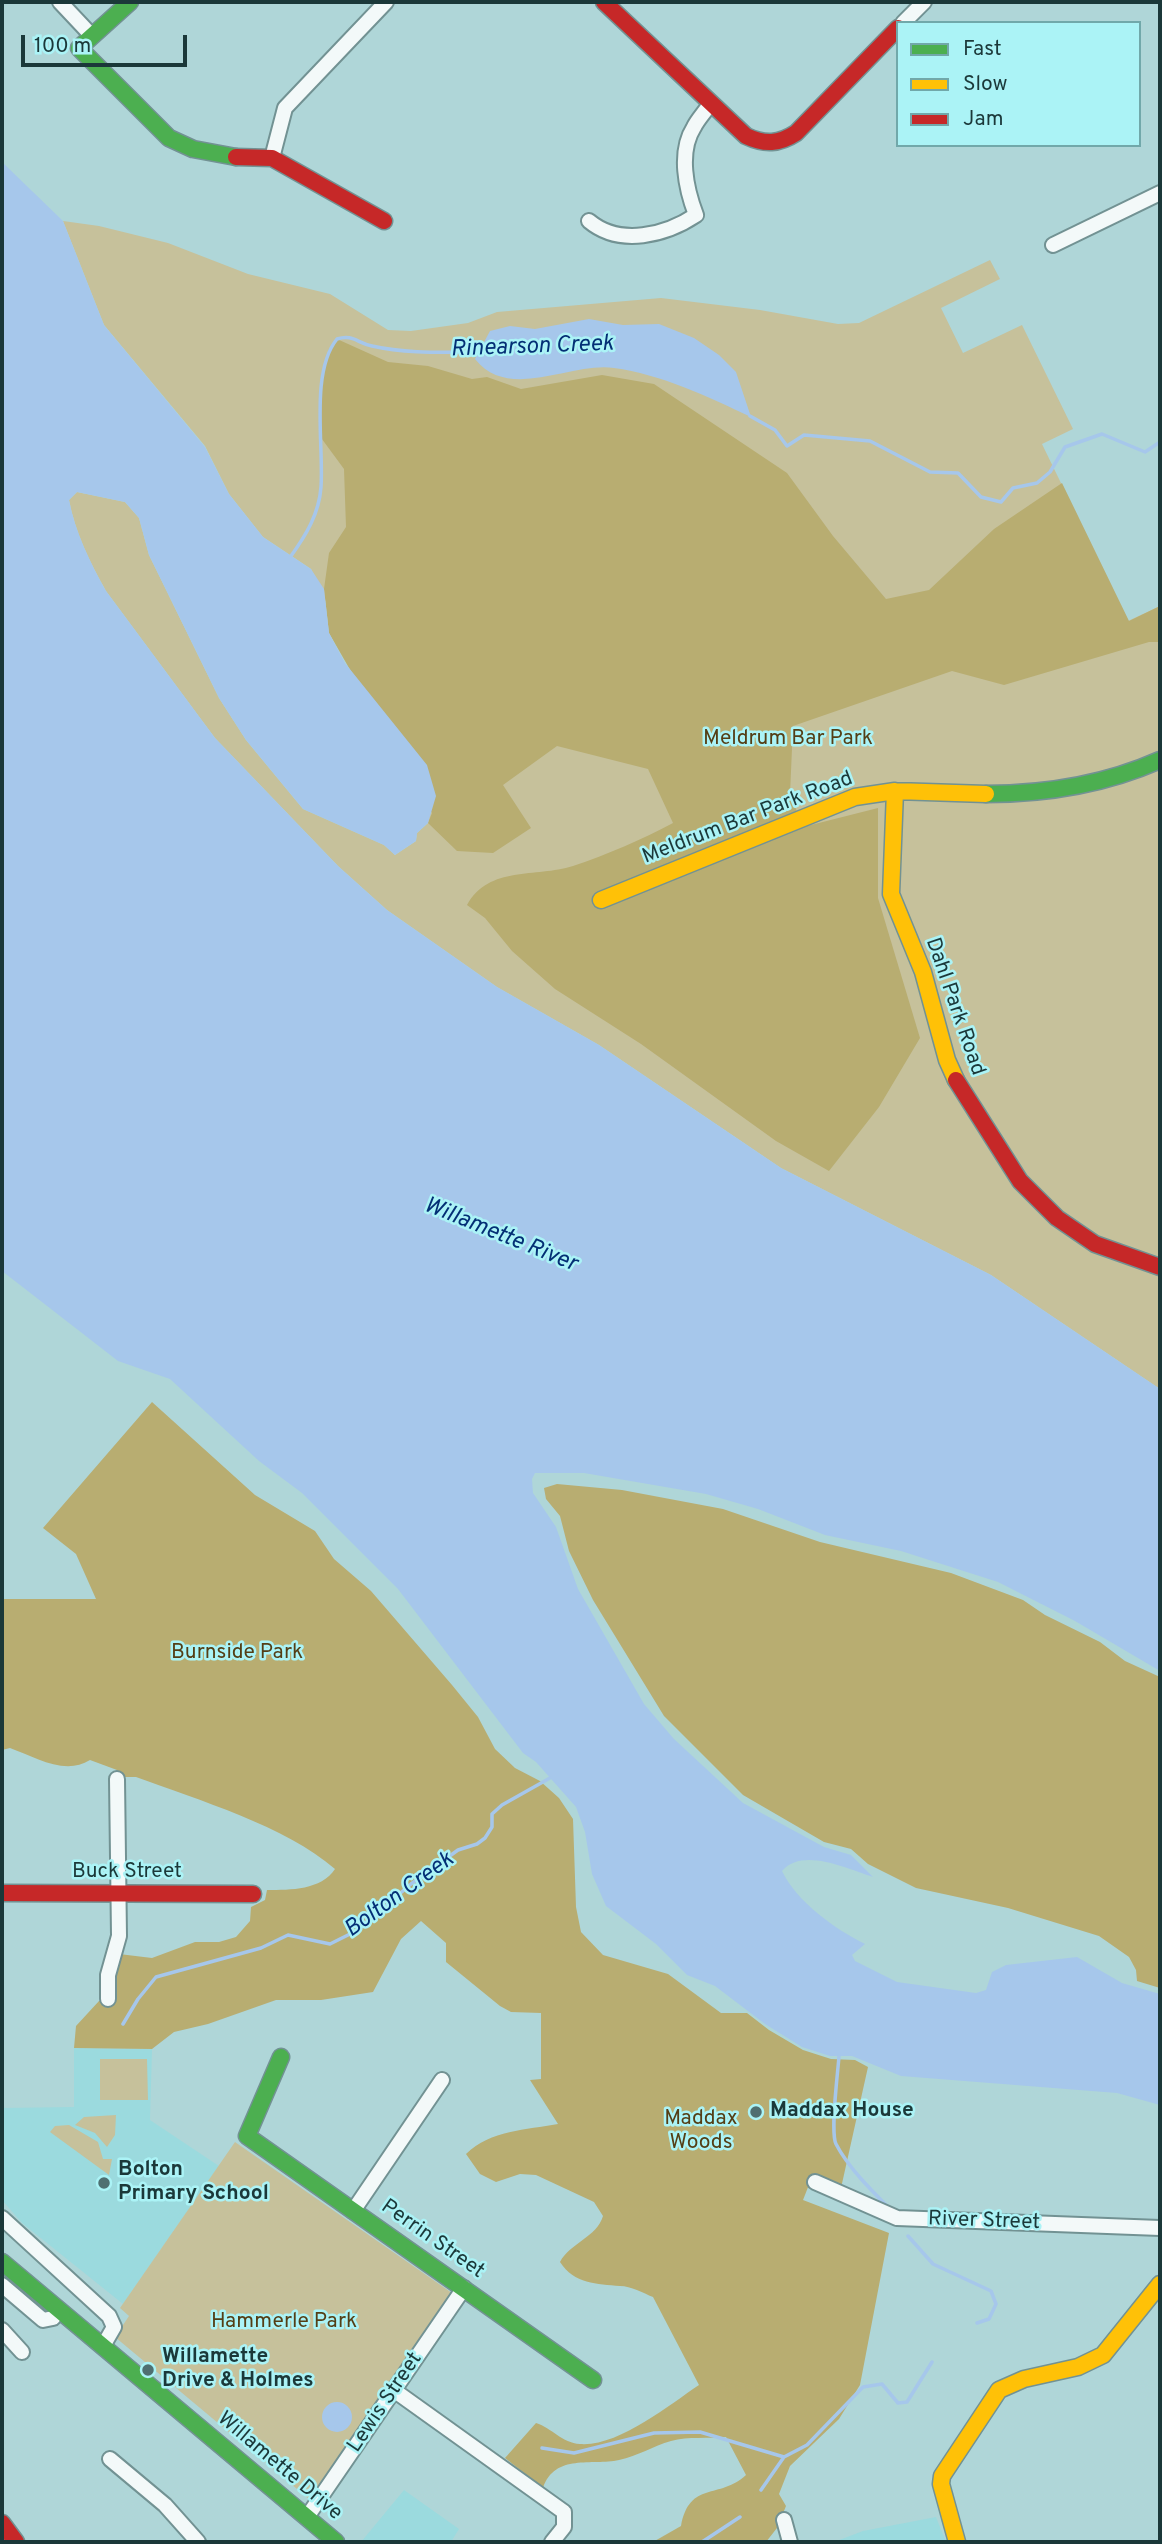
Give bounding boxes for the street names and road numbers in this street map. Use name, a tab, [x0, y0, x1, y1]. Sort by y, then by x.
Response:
street label: Meldrum Bar Park Road	[639, 767, 857, 871]
street label: Dahl Park Road	[919, 935, 989, 1079]
street label: Buck Street	[72, 1860, 182, 1886]
street label: Perrin Street	[375, 2195, 489, 2285]
street label: River Street	[927, 2207, 1041, 2237]
street label: Lewis Street	[343, 2348, 429, 2458]
street label: Willamette Drive	[211, 2407, 347, 2527]

